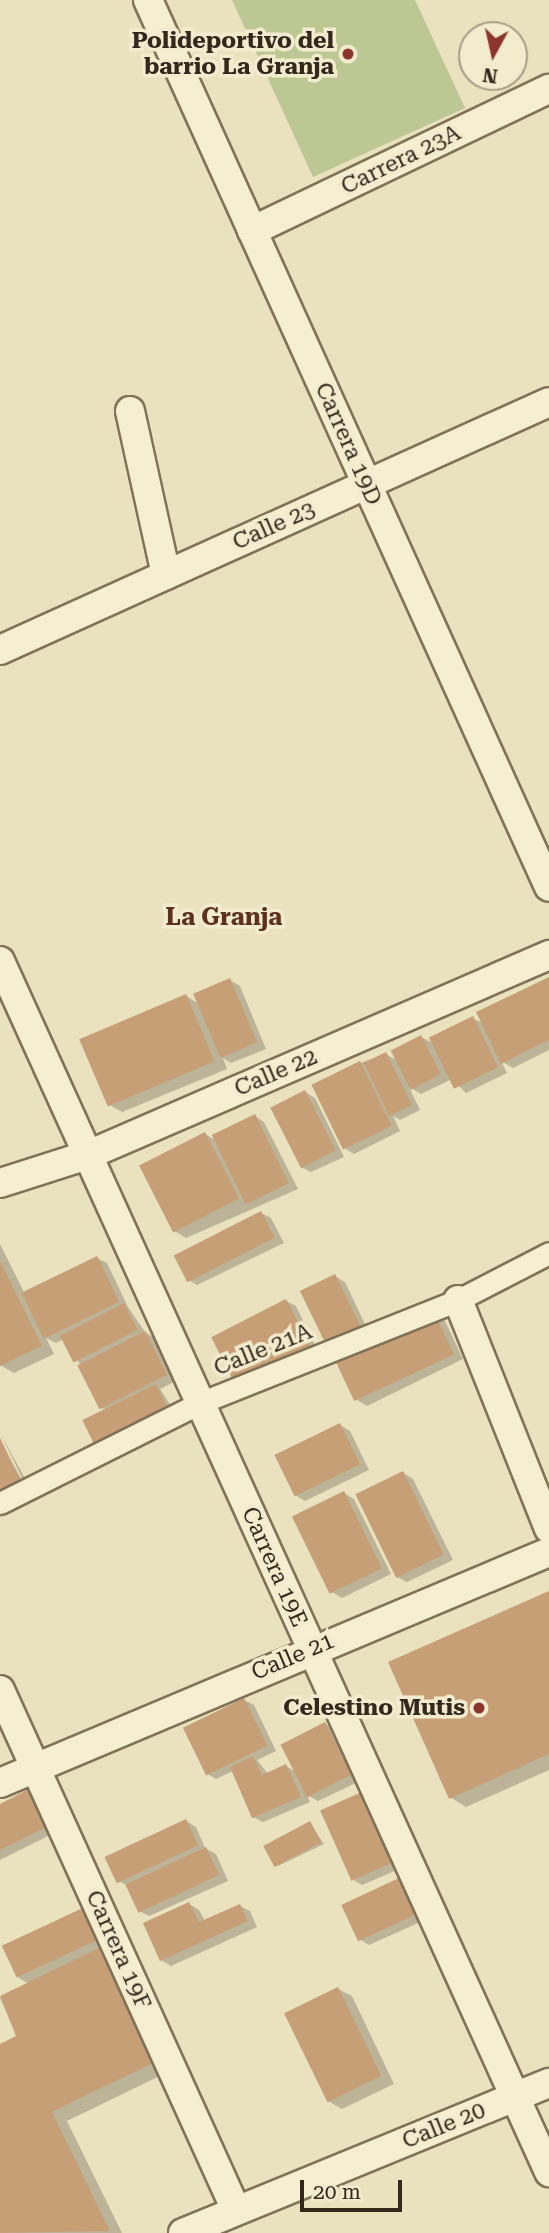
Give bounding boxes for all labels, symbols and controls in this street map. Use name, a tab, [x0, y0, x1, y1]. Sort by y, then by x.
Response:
north arrow	[458, 21, 528, 91]
place label: Polideportivo del barrio La Granja	[132, 27, 334, 81]
marker: Polideportivo del barrio La Granja	[340, 46, 356, 62]
text: N	[481, 63, 499, 88]
street label: Carrera 23A	[337, 119, 465, 201]
street label: Carrera 19D	[309, 378, 387, 510]
street label: Calle 23	[228, 496, 320, 556]
district label: La Granja	[166, 904, 282, 932]
street label: Calle 22	[230, 1043, 322, 1103]
street label: Calle 21A	[210, 1318, 316, 1382]
street label: Carrera 19E	[235, 1503, 313, 1631]
street label: Calle 21	[247, 1627, 339, 1687]
place label: Celestino Mutis	[283, 1694, 465, 1722]
marker: Celestino Mutis	[471, 1700, 487, 1716]
street label: Carrera 19F	[79, 1886, 157, 2014]
street label: Calle 20	[398, 2097, 490, 2155]
scale bar	[304, 2166, 406, 2210]
text: 20 m	[313, 2180, 361, 2204]

